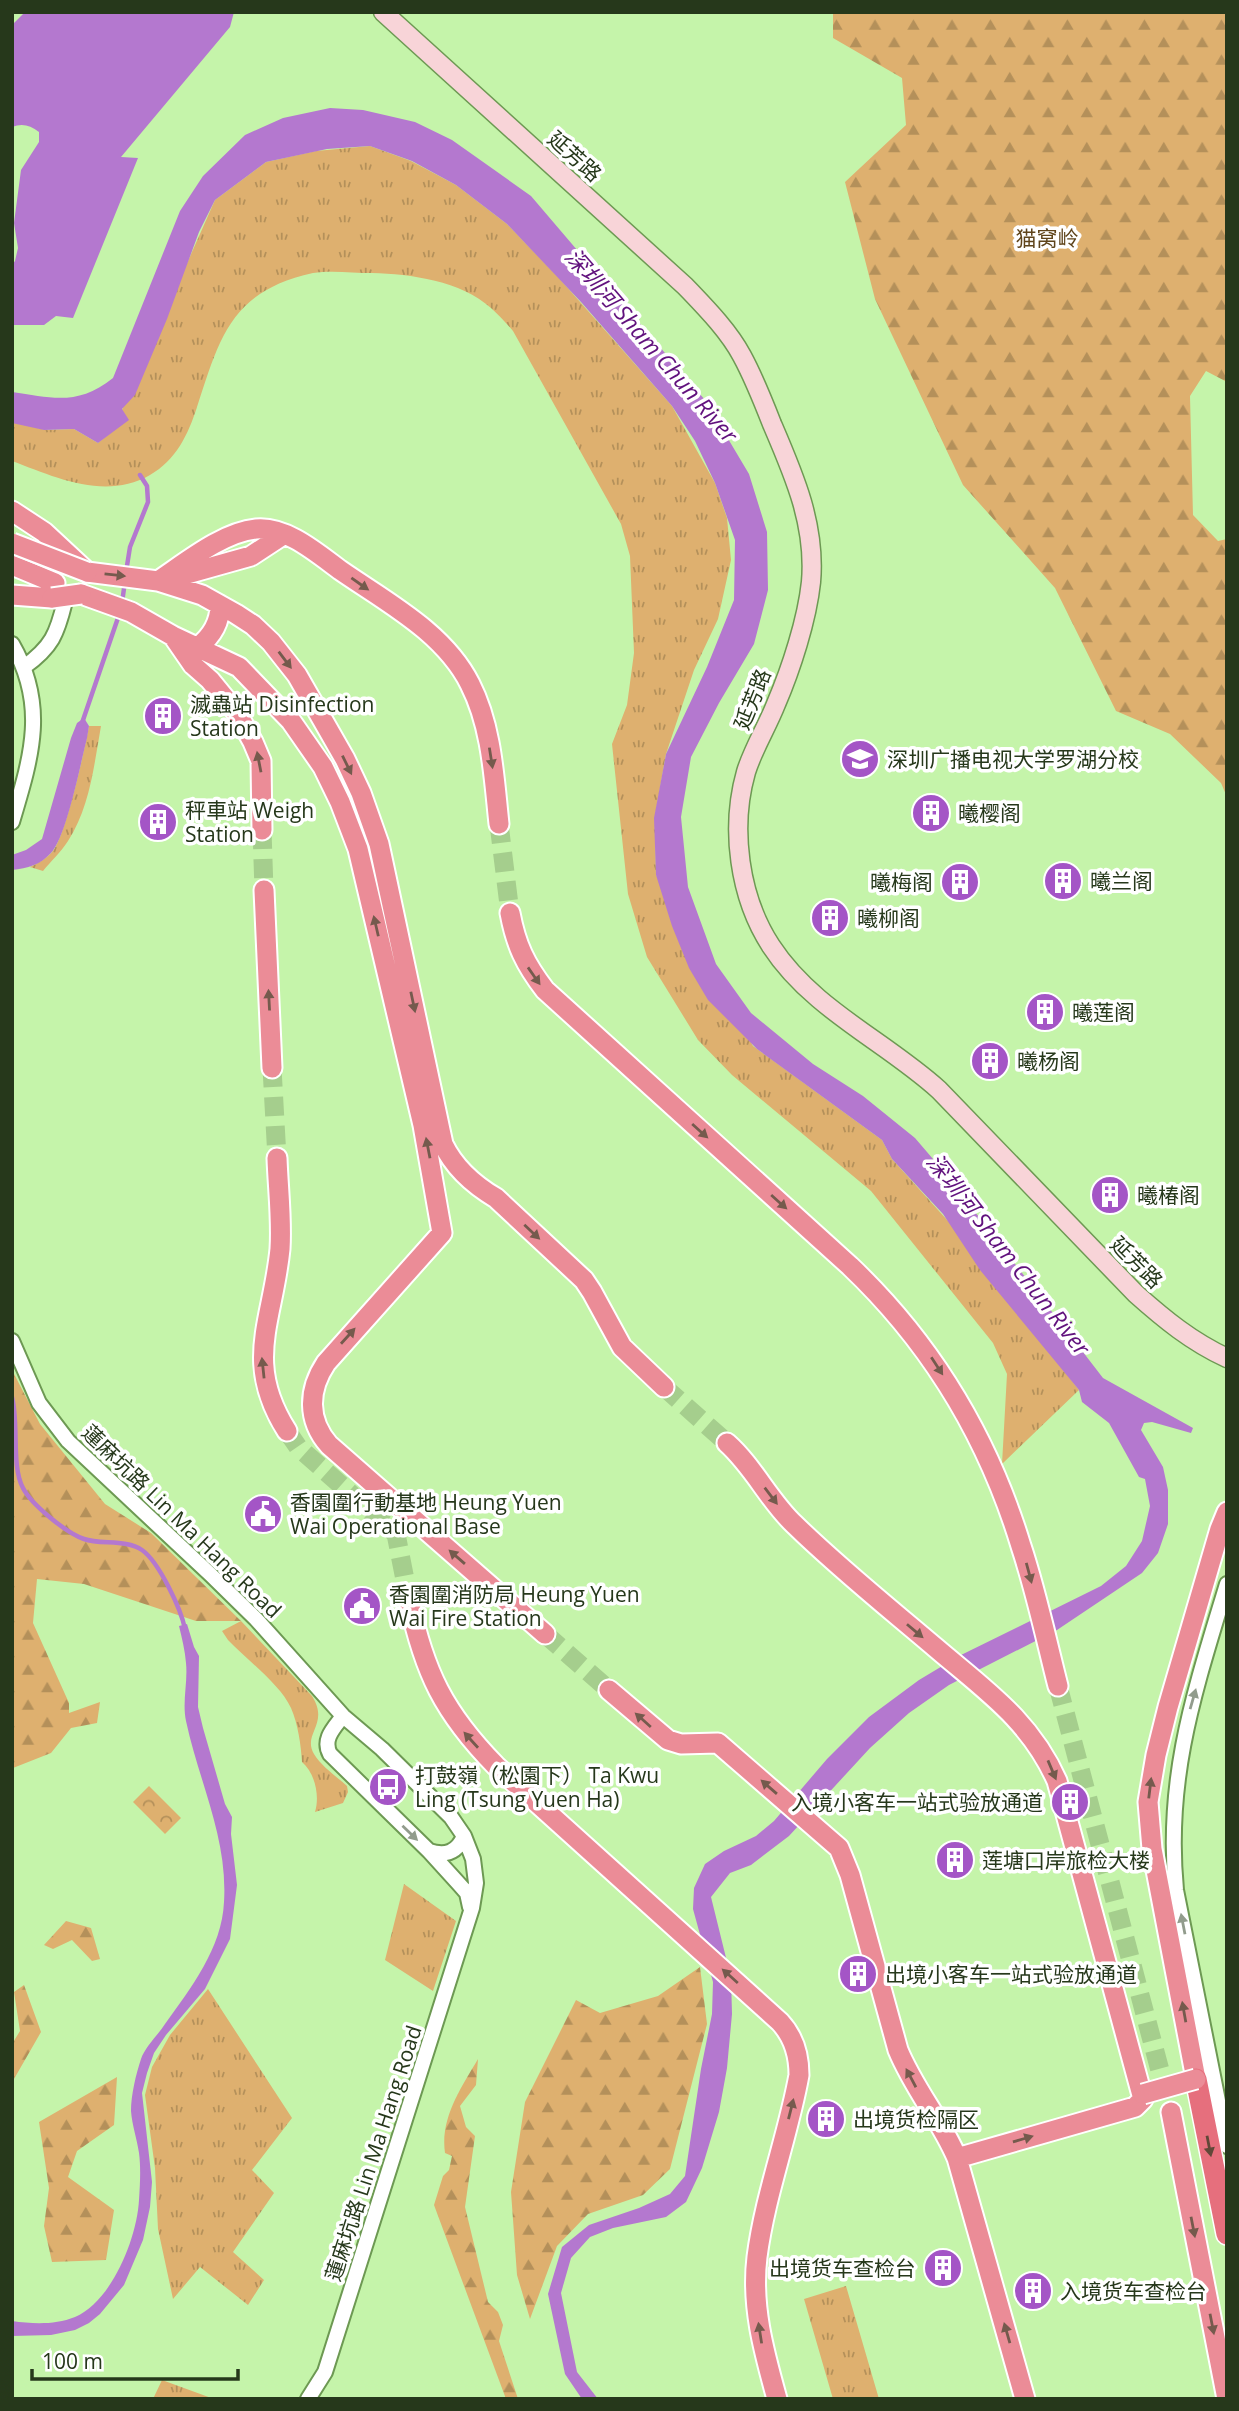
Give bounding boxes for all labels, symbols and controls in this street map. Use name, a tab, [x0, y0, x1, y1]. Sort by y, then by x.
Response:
street label: 延芳路	[542, 125, 608, 187]
park label: 猫窝岭	[1016, 224, 1079, 252]
water label: 深圳河 Sham Chun River	[559, 241, 746, 450]
one-way arrow	[104, 570, 126, 581]
one-way arrow	[351, 577, 369, 591]
one-way arrow	[278, 651, 292, 669]
street label: 延芳路	[727, 665, 777, 733]
place label: 滅蟲站 Disinfection Station	[190, 690, 374, 742]
building icon: 滅蟲站 Disinfection Station	[142, 695, 184, 737]
school or university icon: 深圳广播电视大学罗湖分校	[839, 738, 881, 780]
place label: 深圳广播电视大学罗湖分校	[887, 745, 1139, 773]
one-way arrow	[486, 747, 497, 769]
one-way arrow	[253, 751, 264, 773]
one-way arrow	[341, 755, 353, 775]
building icon: 曦樱阁	[910, 792, 952, 834]
place label: 秤車站 Weigh Station	[185, 796, 314, 848]
place label: 曦樱阁	[958, 799, 1021, 827]
building icon: 秤車站 Weigh Station	[137, 801, 179, 843]
building icon: 曦兰阁	[1042, 860, 1084, 902]
building icon: 曦梅阁	[939, 861, 981, 903]
place label: 曦兰阁	[1090, 867, 1153, 895]
place label: 曦梅阁	[870, 868, 933, 896]
building icon: 曦柳阁	[809, 897, 851, 939]
place label: 曦柳阁	[857, 904, 920, 932]
one-way arrow	[370, 915, 381, 937]
one-way arrow	[527, 967, 541, 985]
one-way arrow	[263, 989, 274, 1011]
one-way arrow	[407, 991, 418, 1013]
building icon: 曦莲阁	[1024, 991, 1066, 1033]
place label: 曦莲阁	[1072, 998, 1135, 1026]
building icon: 曦杨阁	[969, 1040, 1011, 1082]
place label: 曦杨阁	[1017, 1047, 1080, 1075]
one-way arrow	[691, 1123, 708, 1138]
one-way arrow	[422, 1137, 433, 1159]
water label: 深圳河 Sham Chun River	[920, 1146, 1099, 1362]
building icon: 曦椿阁	[1089, 1174, 1131, 1216]
place label: 曦椿阁	[1137, 1181, 1200, 1209]
one-way arrow	[771, 1194, 788, 1210]
one-way arrow	[523, 1223, 540, 1239]
street label: 延芳路	[1105, 1230, 1169, 1294]
one-way arrow	[340, 1328, 356, 1345]
one-way arrow	[930, 1356, 943, 1376]
one-way arrow	[257, 1357, 268, 1379]
street label: 蓮麻坑路 Lin Ma Hang Road	[76, 1418, 288, 1624]
one-way arrow	[763, 1487, 777, 1505]
place label: 香園圍行動基地 Heung Yuen Wai Operational Base	[290, 1488, 562, 1540]
public building icon: 香園圍行動基地 Heung Yuen Wai Operational Base	[242, 1493, 284, 1535]
one-way arrow	[448, 1549, 466, 1565]
one-way arrow	[1024, 1563, 1034, 1584]
place label: 香園圍消防局 Heung Yuen Wai Fire Station	[389, 1580, 640, 1632]
public building icon: 香園圍消防局 Heung Yuen Wai Fire Station	[341, 1585, 383, 1627]
one-way arrow	[907, 1623, 924, 1638]
one-way arrow	[1188, 1688, 1199, 1710]
one-way arrow	[634, 1712, 652, 1728]
one-way arrow	[464, 1732, 480, 1749]
one-way arrow	[1046, 1760, 1058, 1780]
place label: 打鼓嶺（松園下） Ta Kwu Ling (Tsung Yuen Ha)	[415, 1761, 659, 1813]
bus stop icon: 打鼓嶺（松園下） Ta Kwu Ling (Tsung Yuen Ha)	[367, 1766, 409, 1808]
one-way arrow	[1145, 1777, 1156, 1799]
one-way arrow	[760, 1779, 778, 1795]
building icon: 入境小客车一站式验放通道	[1049, 1781, 1091, 1823]
place label: 入境小客车一站式验放通道	[791, 1788, 1043, 1816]
one-way arrow	[401, 1824, 418, 1840]
building icon: 莲塘口岸旅检大楼	[934, 1839, 976, 1881]
place label: 莲塘口岸旅检大楼	[982, 1846, 1150, 1874]
one-way arrow	[1177, 1913, 1188, 1935]
building icon: 出境小客车一站式验放通道	[837, 1953, 879, 1995]
place label: 出境小客车一站式验放通道	[885, 1960, 1137, 1988]
one-way arrow	[721, 1968, 739, 1984]
one-way arrow	[1179, 2001, 1190, 2023]
street label: 蓮麻坑路 Lin Ma Hang Road	[318, 2022, 428, 2284]
one-way arrow	[905, 2068, 917, 2088]
one-way arrow	[786, 2098, 797, 2120]
building icon: 出境货检隔区	[805, 2098, 847, 2140]
place label: 出境货检隔区	[853, 2105, 979, 2133]
one-way arrow	[1012, 2134, 1033, 2144]
one-way arrow	[1204, 2135, 1215, 2157]
one-way arrow	[1188, 2216, 1199, 2238]
building icon: 出境货车查检台	[922, 2247, 964, 2289]
place label: 出境货车查检台	[769, 2254, 916, 2282]
building icon: 入境货车查检台	[1012, 2270, 1054, 2312]
place label: 入境货车查检台	[1060, 2277, 1207, 2305]
one-way arrow	[1207, 2313, 1218, 2335]
one-way arrow	[754, 2322, 765, 2344]
one-way arrow	[1001, 2322, 1011, 2343]
scale bar	[32, 2338, 238, 2382]
text: 100 m	[42, 2347, 103, 2375]

